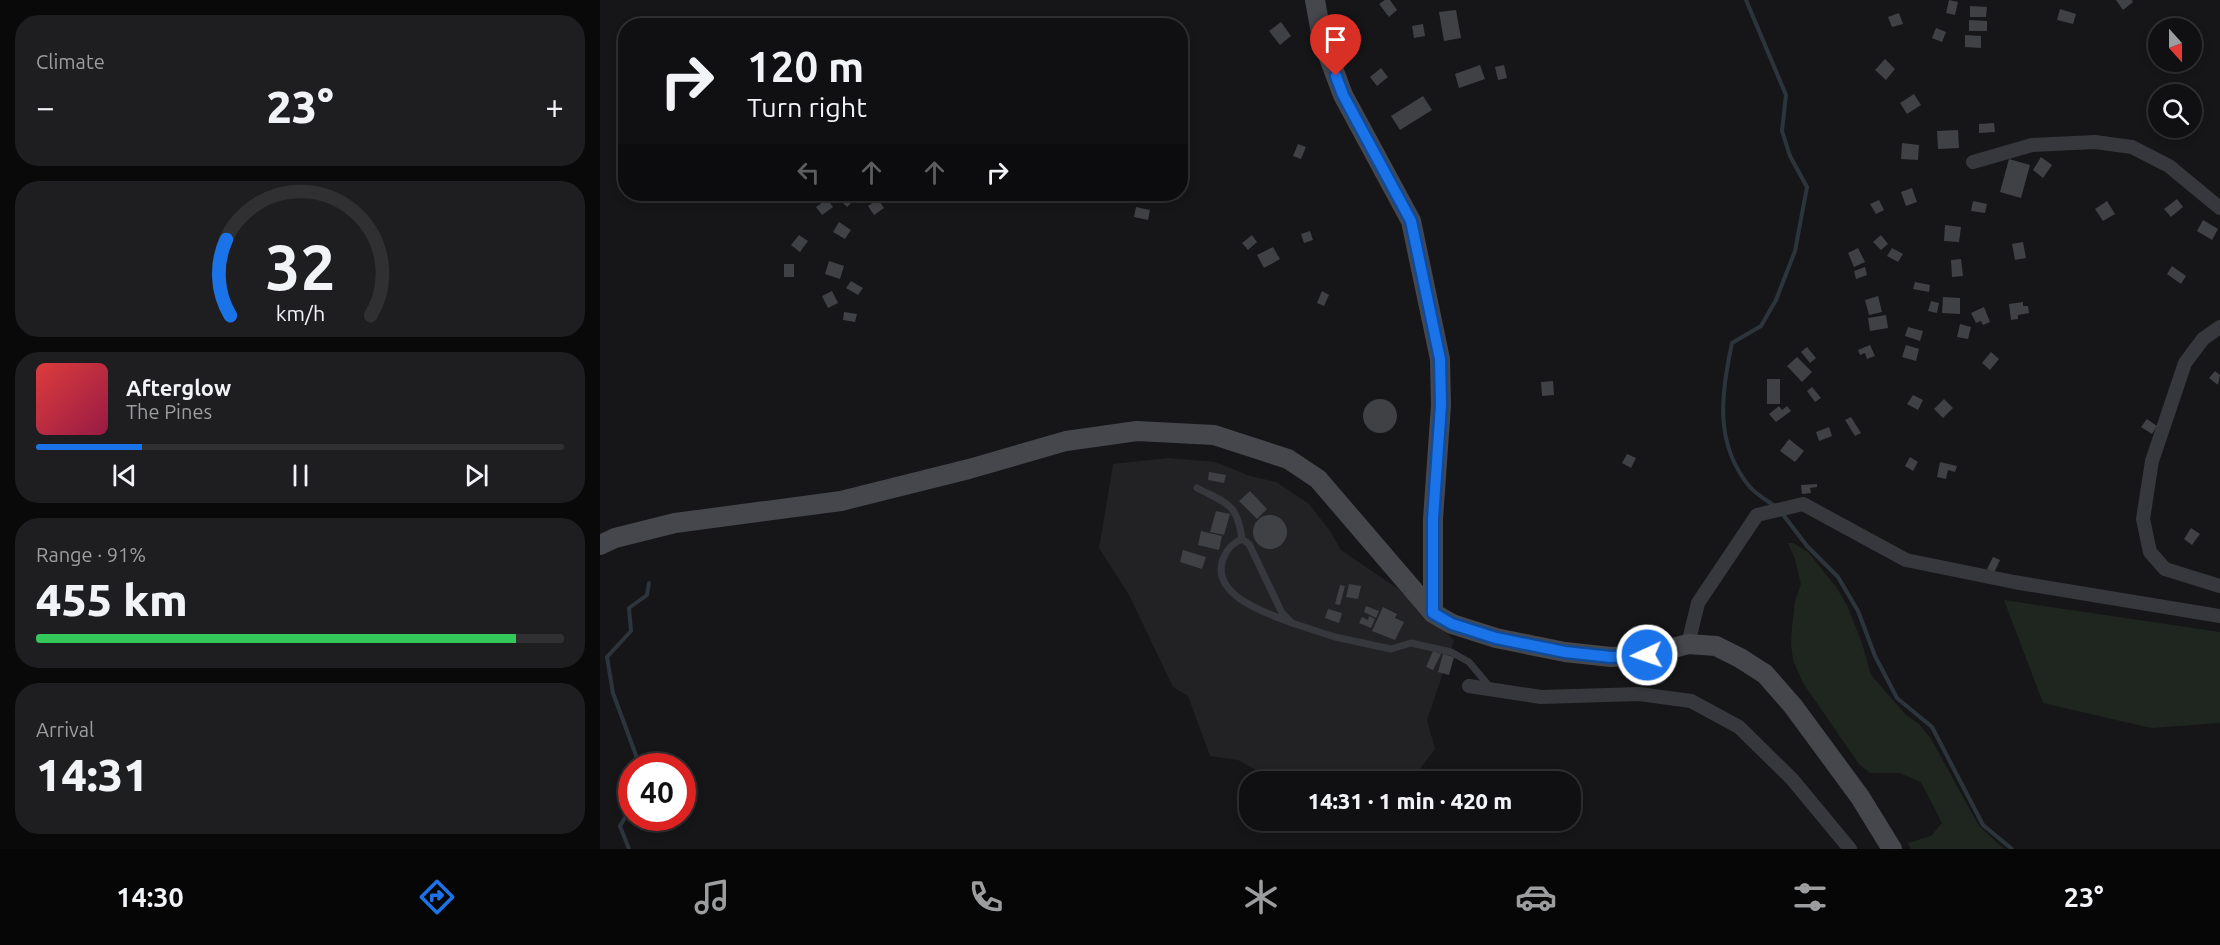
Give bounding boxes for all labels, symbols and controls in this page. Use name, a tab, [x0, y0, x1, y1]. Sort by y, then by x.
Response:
pin	[1310, 14, 1361, 76]
north arrow	[2148, 18, 2202, 72]
map controls	[2148, 18, 2202, 138]
icon: arrive	[1319, 23, 1352, 56]
icon: right	[648, 42, 726, 120]
text: 120 m	[747, 43, 864, 90]
text: Climate	[36, 50, 105, 73]
text: 23°	[266, 81, 334, 132]
button: search	[2148, 84, 2202, 138]
text: −	[36, 88, 55, 125]
text: +	[545, 88, 564, 125]
text: Turn right	[747, 92, 867, 122]
icon: left	[792, 156, 825, 189]
icon: ahead	[855, 156, 888, 189]
icon: ahead	[918, 156, 951, 189]
icon: right	[981, 156, 1014, 189]
text: 32	[265, 232, 335, 302]
text: km/h	[275, 301, 325, 325]
text: Afterglow	[126, 375, 231, 400]
text: The Pines	[126, 400, 212, 423]
icon: previous	[108, 459, 141, 492]
icon: pause	[284, 459, 317, 492]
icon: next	[460, 459, 493, 492]
text: Range · 91%	[36, 543, 146, 566]
text: 455 km	[36, 574, 188, 625]
position arrow	[1615, 623, 1679, 687]
text: Arrival	[36, 718, 94, 741]
text: 14:31	[36, 749, 149, 800]
speed limit sign: 40	[618, 753, 696, 831]
text: 14:31 · 1 min · 420 m	[1308, 788, 1512, 813]
icon: directions	[416, 876, 458, 918]
icon: music	[691, 876, 733, 918]
icon: phone	[965, 876, 1007, 918]
icon: climate	[1240, 876, 1282, 918]
icon: car	[1515, 876, 1557, 918]
icon: filters	[1789, 876, 1831, 918]
text: 14:30	[116, 882, 184, 912]
text: 23°	[2064, 882, 2104, 912]

